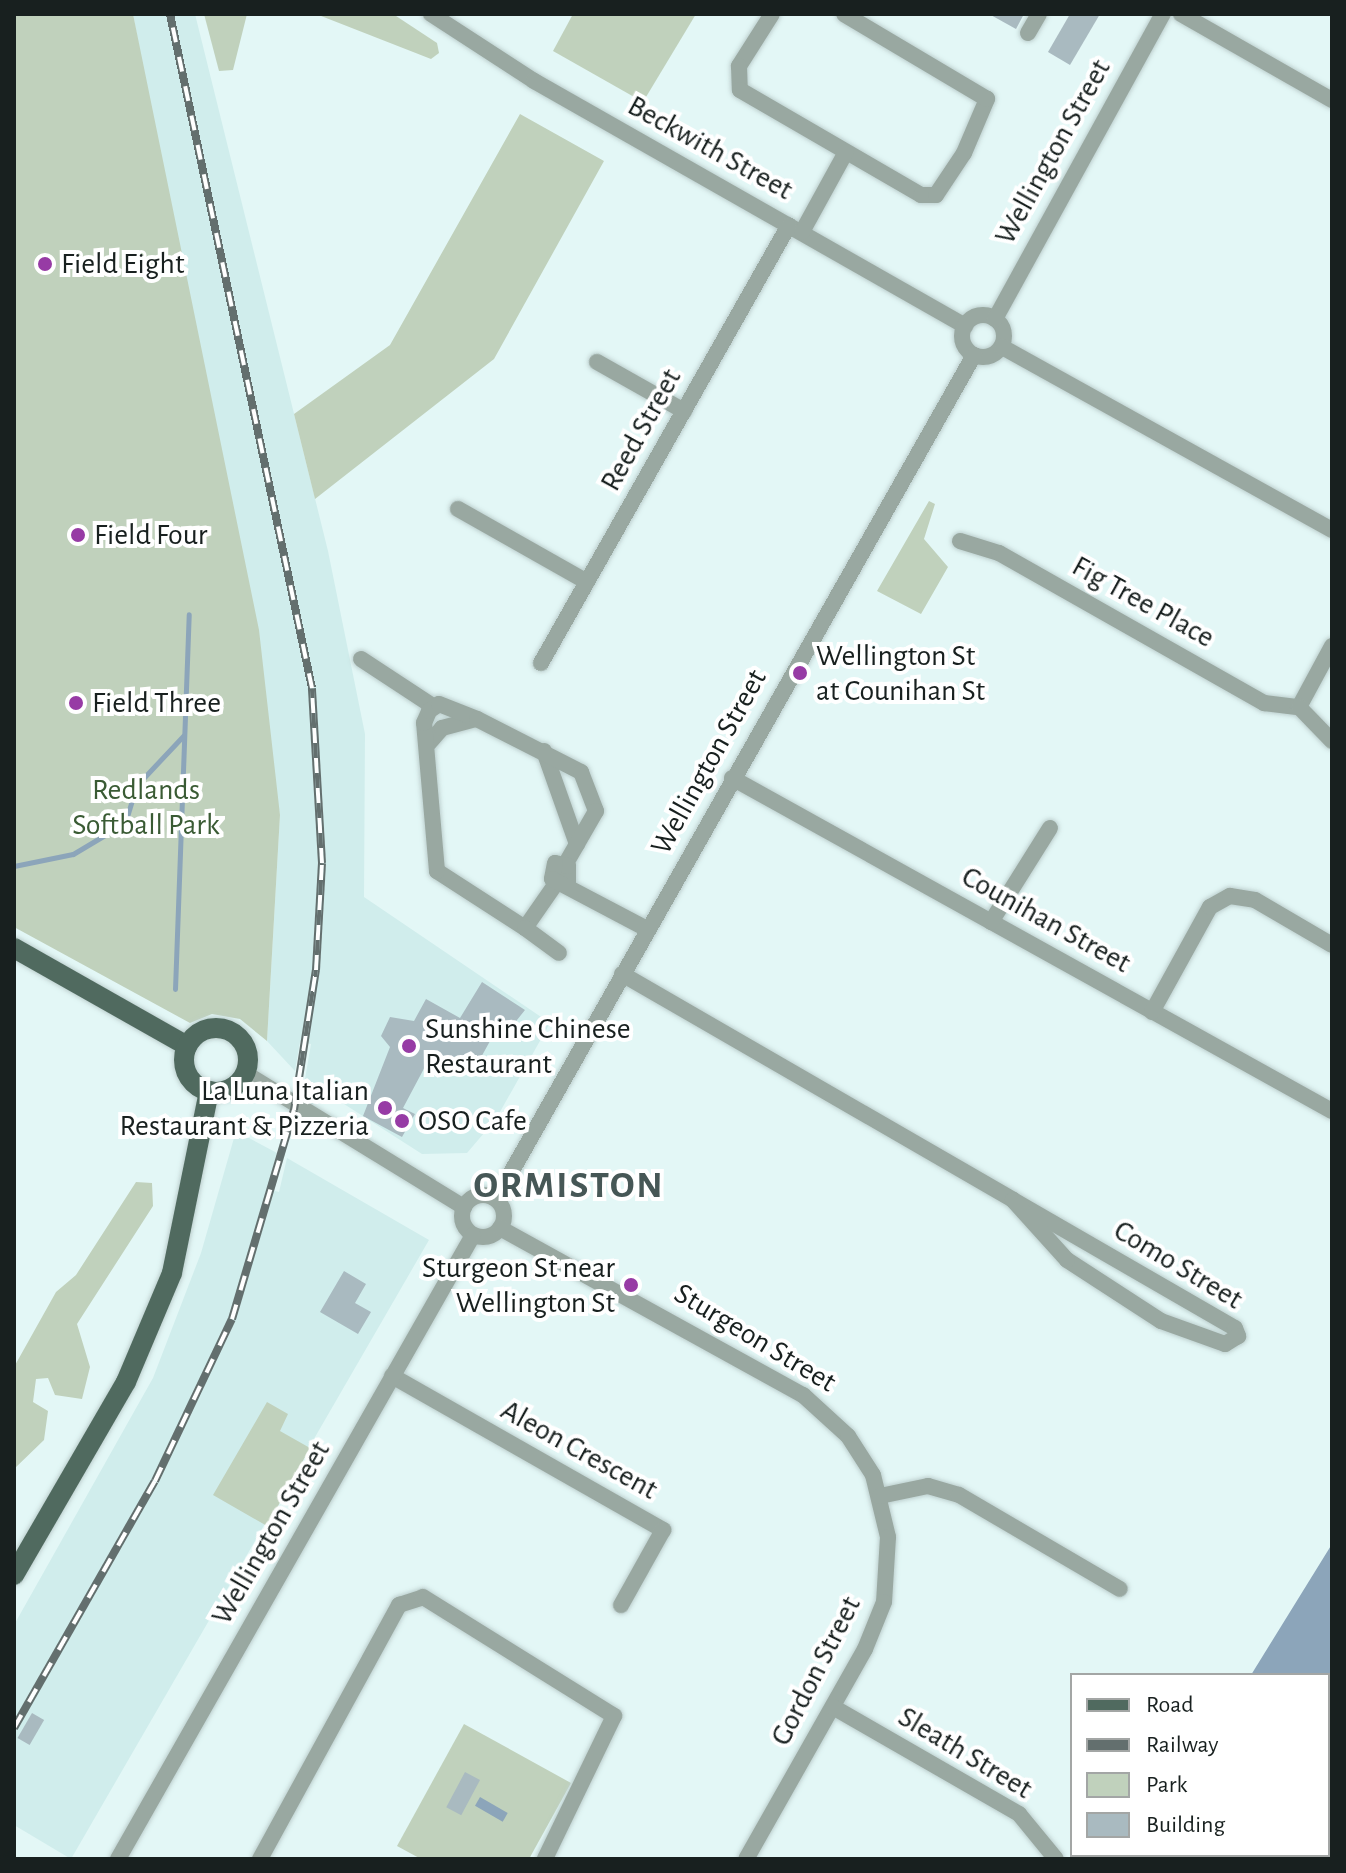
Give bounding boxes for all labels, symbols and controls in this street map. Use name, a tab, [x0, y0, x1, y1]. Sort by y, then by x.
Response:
street label: Wellington Street	[987, 53, 1119, 251]
street label: Beckwith Street	[621, 88, 799, 208]
place label: Field Eight	[61, 246, 185, 282]
marker: Field Eight	[36, 255, 54, 273]
street label: Reed Street	[593, 363, 689, 497]
place label: Field Four	[94, 517, 207, 553]
marker: Field Four	[69, 526, 87, 544]
street label: Fig Tree Place	[1066, 548, 1220, 656]
place label: Wellington St at Counihan St	[816, 638, 985, 708]
street label: Wellington Street	[643, 663, 775, 861]
marker: Wellington St at Counihan St	[791, 664, 809, 682]
place label: Field Three	[92, 685, 221, 721]
marker: Field Three	[67, 694, 85, 712]
park label: Redlands Softball Park	[72, 772, 220, 842]
street label: Counihan Street	[955, 859, 1137, 981]
place label: Sunshine Chinese Restaurant	[425, 1011, 631, 1082]
marker: Sunshine Chinese Restaurant	[400, 1037, 418, 1055]
place label: La Luna Italian Restaurant & Pizzeria	[120, 1073, 369, 1144]
marker: La Luna Italian Restaurant & Pizzeria	[376, 1099, 394, 1117]
place label: OSO Cafe	[418, 1103, 527, 1139]
marker: OSO Cafe	[393, 1112, 411, 1130]
district label: ORMISTON	[473, 1164, 665, 1210]
street label: Como Street	[1107, 1213, 1249, 1317]
place label: Sturgeon St near Wellington St	[422, 1250, 615, 1320]
marker: Sturgeon St near Wellington St	[622, 1276, 640, 1294]
street label: Sturgeon Street	[668, 1276, 842, 1400]
street label: Aleon Crescent	[494, 1392, 664, 1508]
street label: Wellington Street	[204, 1435, 338, 1631]
street label: Gordon Street	[763, 1590, 869, 1752]
legend	[1070, 1673, 1330, 1857]
text: Road	[1146, 1693, 1194, 1717]
street label: Sleath Street	[892, 1699, 1038, 1807]
text: Railway	[1146, 1733, 1218, 1757]
text: Park	[1146, 1773, 1187, 1797]
text: Building	[1146, 1813, 1225, 1837]

